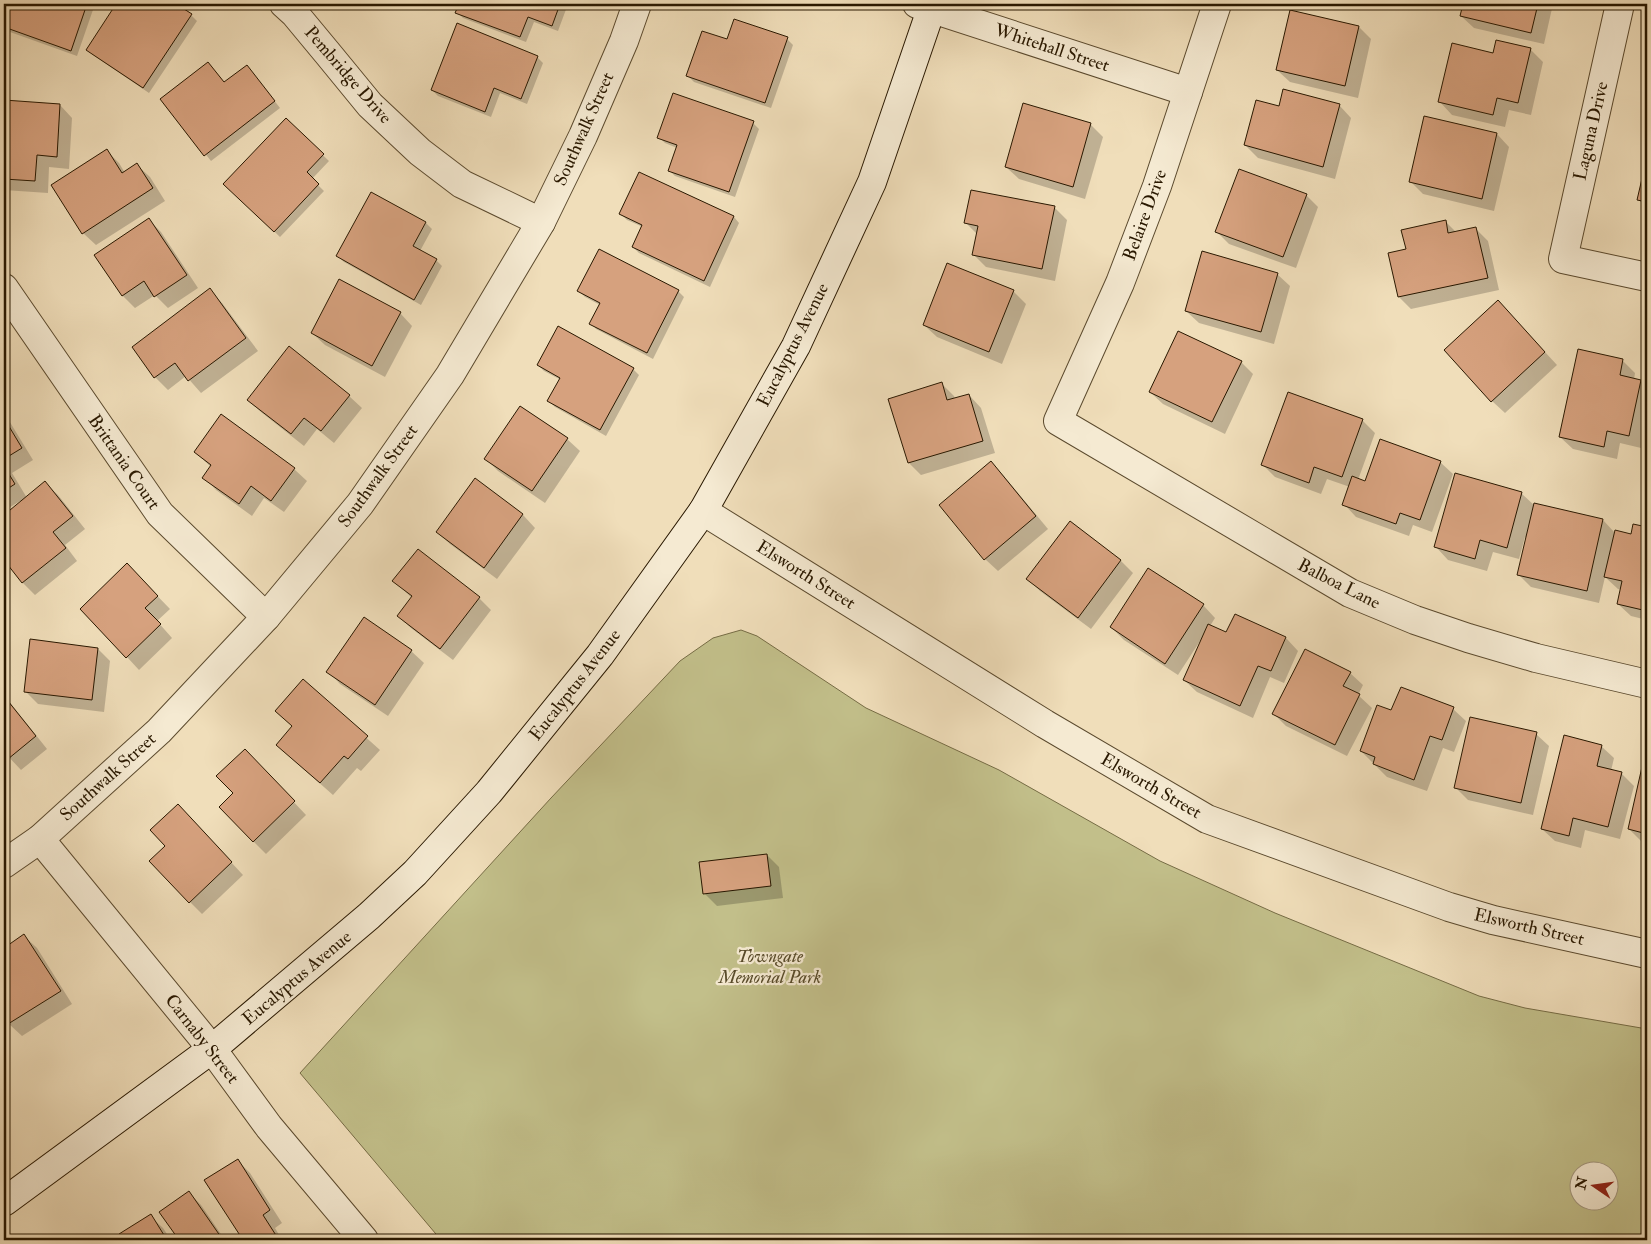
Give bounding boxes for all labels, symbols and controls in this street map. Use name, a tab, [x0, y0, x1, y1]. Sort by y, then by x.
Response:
street label: Whitehall Street	[991, 18, 1112, 77]
street label: Pembridge Drive	[299, 21, 397, 129]
street label: Southwalk Street	[549, 69, 619, 189]
street label: Laguna Drive	[1568, 79, 1614, 183]
street label: Belaire Drive	[1118, 166, 1172, 264]
street label: Eucalyptus Avenue	[752, 279, 834, 411]
street label: Brittania Court	[83, 410, 165, 514]
street label: Southwalk Street	[333, 420, 423, 532]
street label: Elsworth Street	[752, 535, 860, 615]
street label: Balboa Lane	[1294, 553, 1385, 615]
street label: Eucalyptus Avenue	[524, 624, 626, 746]
street label: Southwalk Street	[55, 728, 161, 826]
street label: Elsworth Street	[1097, 748, 1206, 824]
street label: Elsworth Street	[1472, 903, 1587, 951]
street label: Eucalyptus Avenue	[238, 925, 357, 1030]
park label: Towngate Memorial Park	[718, 945, 821, 989]
street label: Carnaby Street	[160, 989, 244, 1089]
north arrow	[1568, 1162, 1618, 1212]
text: N	[1572, 1175, 1592, 1192]

